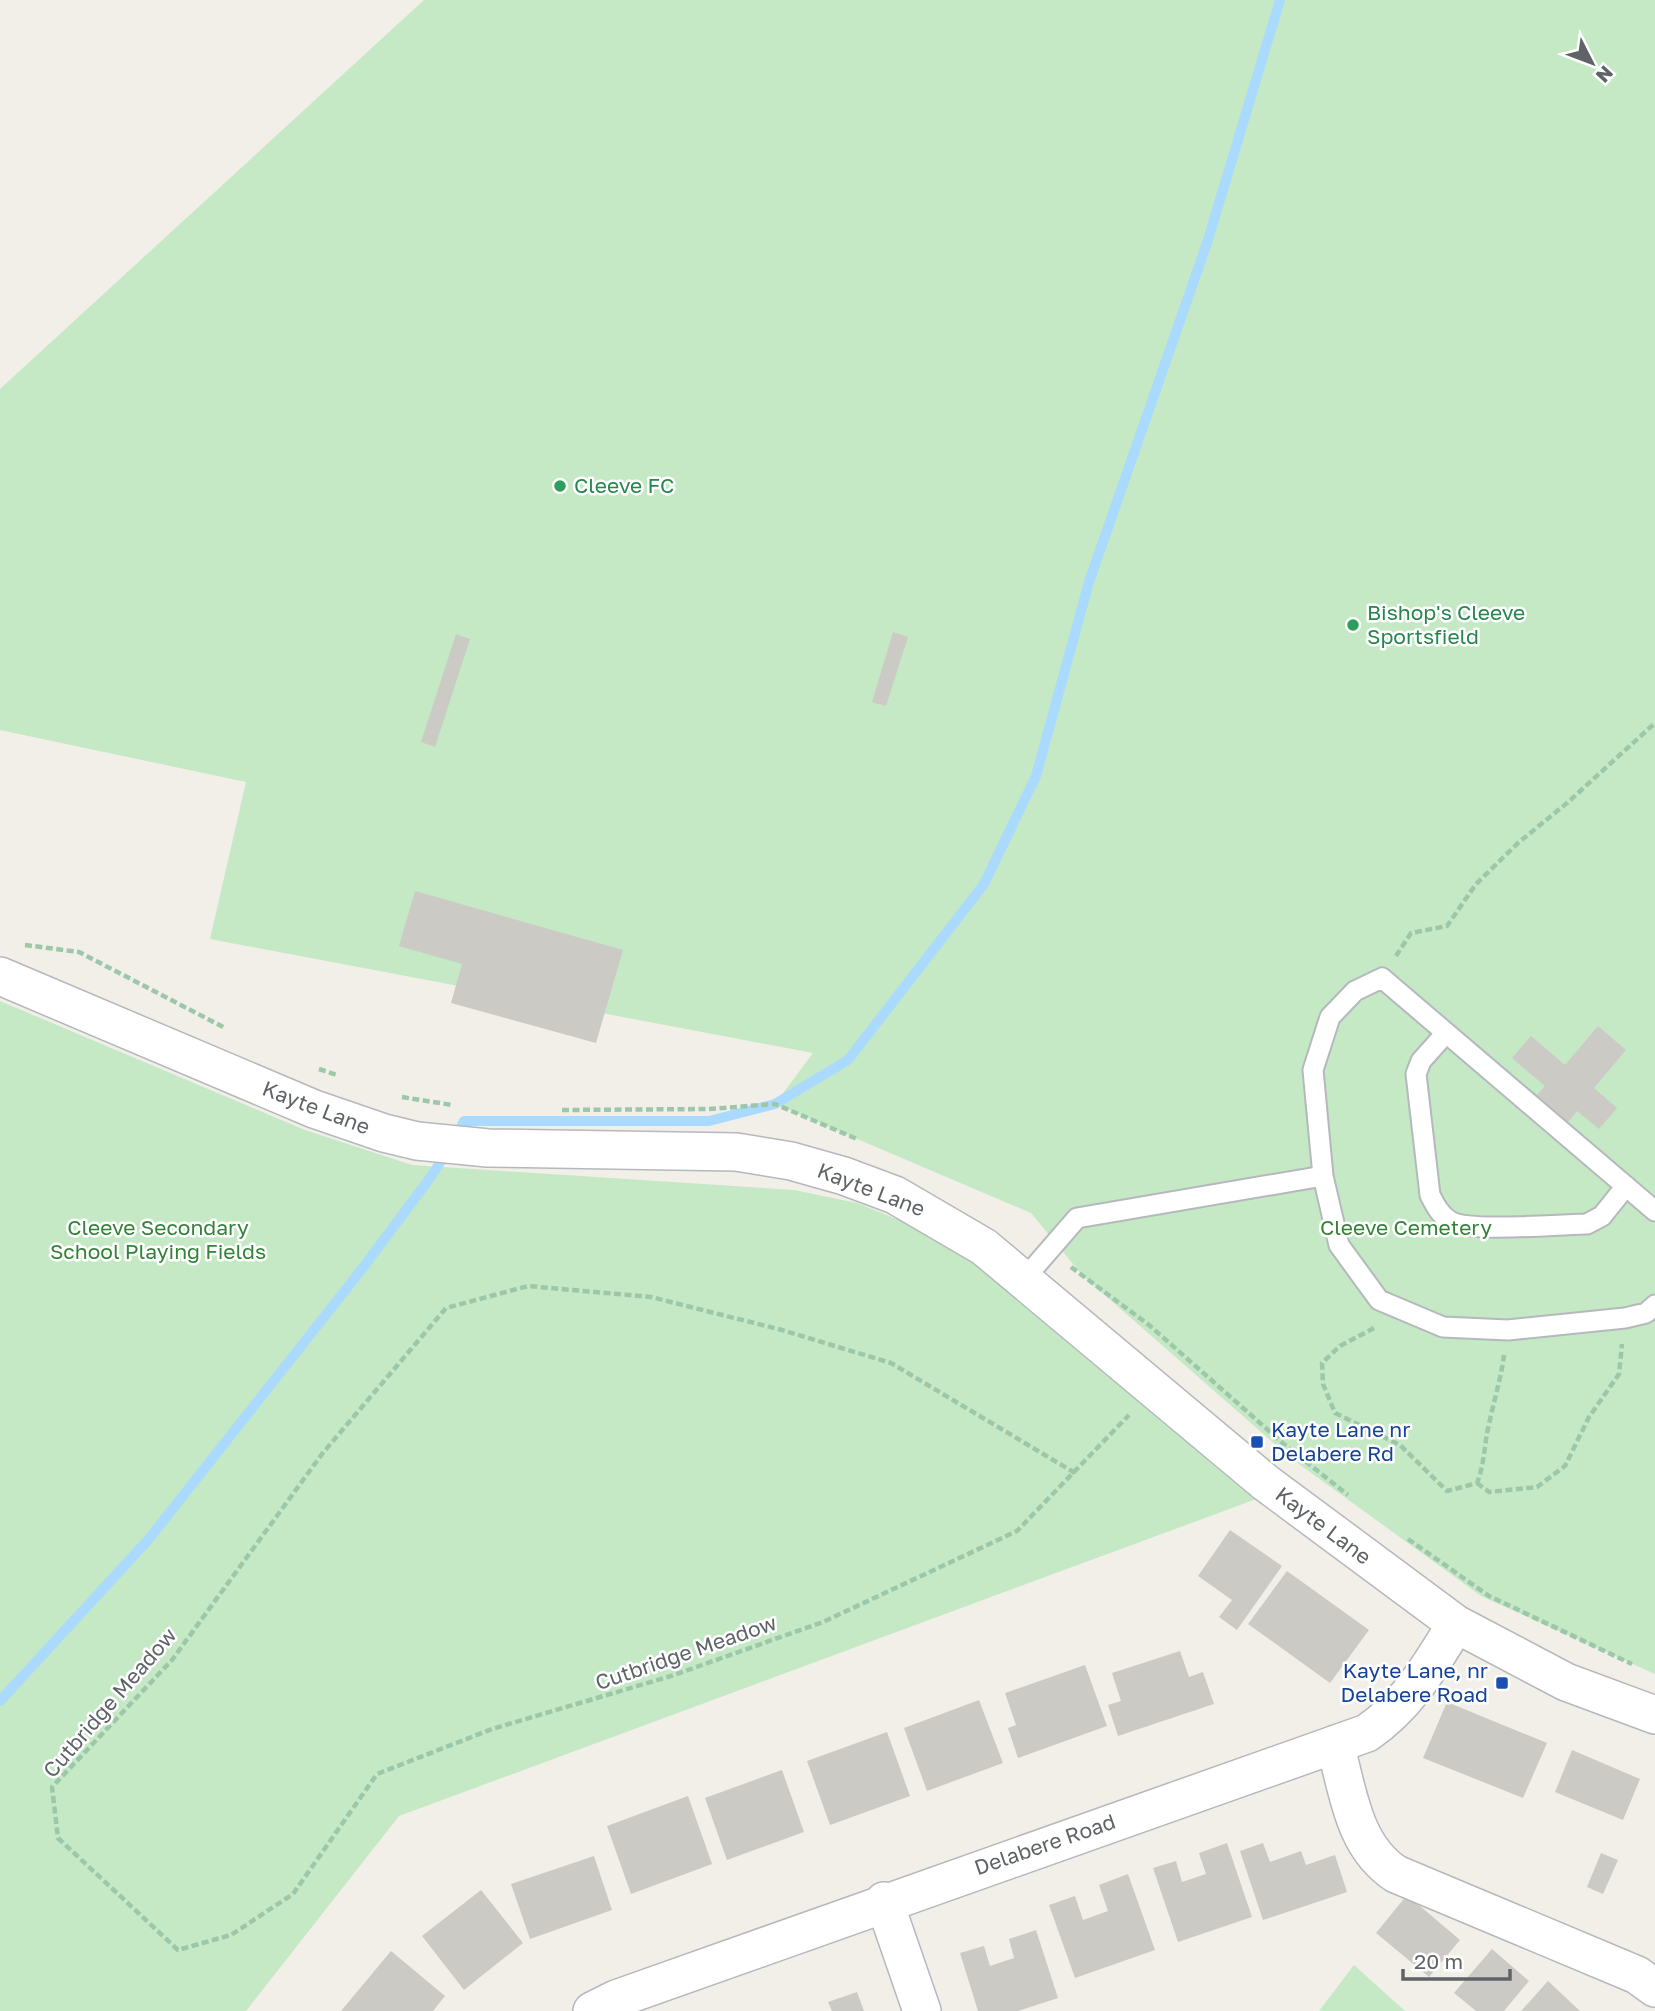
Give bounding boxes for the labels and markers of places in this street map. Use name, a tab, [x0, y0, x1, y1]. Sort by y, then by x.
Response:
place label: Cleeve FC	[574, 472, 674, 498]
marker: Cleeve FC	[552, 478, 568, 494]
place label: Bishop's Cleeve Sportsfield	[1367, 599, 1525, 649]
marker: Bishop's Cleeve Sportsfield	[1345, 617, 1361, 633]
place label: Kayte Lane nr Delabere Rd	[1271, 1416, 1410, 1466]
marker: Kayte Lane nr Delabere Rd	[1249, 1434, 1265, 1450]
place label: Kayte Lane, nr Delabere Road	[1341, 1657, 1488, 1707]
marker: Kayte Lane, nr Delabere Road	[1494, 1675, 1510, 1691]

